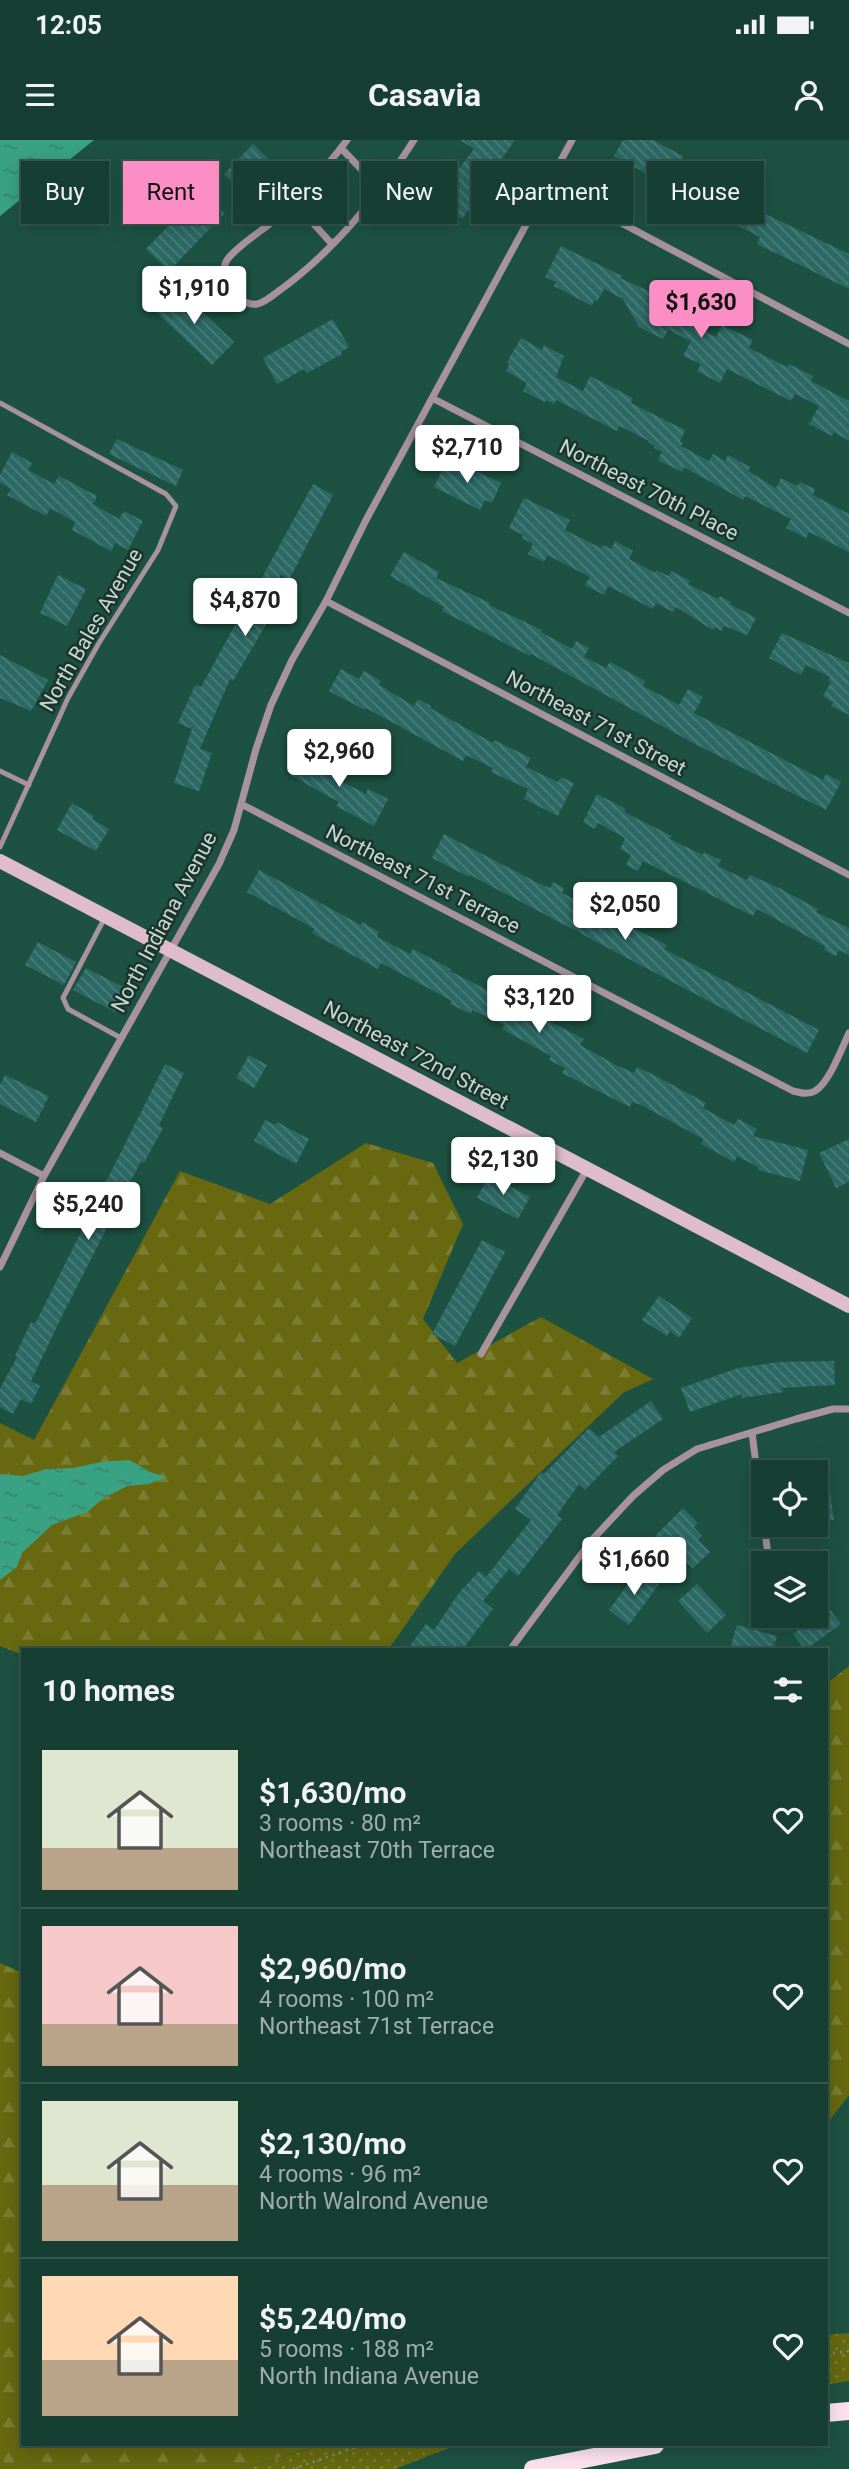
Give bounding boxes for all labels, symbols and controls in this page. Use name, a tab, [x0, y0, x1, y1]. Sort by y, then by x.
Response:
text: 12:05	[35, 10, 102, 40]
icon: menu	[21, 76, 59, 114]
text: Casavia	[368, 76, 481, 114]
icon: person	[790, 76, 828, 114]
chip: Buy	[21, 161, 109, 224]
chip: Rent	[123, 161, 219, 224]
chip: Filters	[233, 161, 347, 224]
chip: New	[361, 161, 457, 224]
chip: Apartment	[471, 161, 633, 224]
chip: House	[647, 161, 764, 224]
pin: $1,910	[137, 267, 251, 326]
text: $1,910	[158, 275, 230, 302]
pin: $1,630	[644, 280, 758, 340]
text: $1,630	[665, 289, 737, 316]
pin: $2,710	[410, 426, 524, 485]
text: $2,710	[431, 434, 503, 461]
street label: Northeast 70th Place	[555, 434, 743, 546]
street label: North Bales Avenue	[35, 544, 147, 716]
pin: $4,870	[188, 578, 302, 638]
text: $4,870	[209, 587, 281, 614]
street label: Northeast 71st Street	[502, 665, 690, 781]
pin: $2,960	[282, 730, 396, 789]
text: $2,960	[303, 738, 375, 765]
street label: Northeast 71st Terrace	[322, 820, 524, 938]
street label: North Indiana Avenue	[106, 828, 222, 1016]
pin: $2,050	[568, 882, 682, 942]
text: $2,050	[589, 891, 661, 918]
pin: $3,120	[482, 976, 596, 1035]
text: $3,120	[503, 984, 575, 1011]
street label: Northeast 72nd Street	[319, 996, 513, 1114]
pin: $2,130	[446, 1138, 560, 1197]
text: $2,130	[467, 1146, 539, 1173]
pin: $5,240	[31, 1182, 145, 1242]
text: $5,240	[52, 1191, 124, 1218]
map controls	[751, 1460, 828, 1628]
button: locate	[751, 1460, 828, 1537]
pin: $1,660	[577, 1538, 691, 1597]
text: $1,660	[598, 1546, 670, 1573]
button: layers	[751, 1551, 828, 1628]
icon: filters	[769, 1671, 807, 1709]
text: 10 homes	[42, 1673, 175, 1708]
text: $1,630/mo	[259, 1775, 407, 1810]
icon: home	[98, 1778, 182, 1862]
icon: heart	[769, 1801, 807, 1839]
text: 3 rooms · 80 m²	[259, 1810, 421, 1837]
text: Northeast 70th Terrace	[259, 1837, 495, 1864]
text: $2,960/mo	[259, 1951, 407, 1986]
icon: home	[98, 1954, 182, 2038]
icon: heart	[769, 1977, 807, 2015]
text: 4 rooms · 100 m²	[259, 1986, 434, 2013]
text: Northeast 71st Terrace	[259, 2013, 494, 2040]
text: $2,130/mo	[259, 2126, 407, 2161]
icon: home	[98, 2129, 182, 2213]
icon: heart	[769, 2152, 807, 2190]
text: 4 rooms · 96 m²	[259, 2161, 421, 2188]
text: North Walrond Avenue	[259, 2188, 488, 2215]
text: $5,240/mo	[259, 2301, 407, 2336]
icon: home	[98, 2304, 182, 2388]
icon: heart	[769, 2327, 807, 2365]
text: 5 rooms · 188 m²	[259, 2336, 434, 2363]
text: North Indiana Avenue	[259, 2363, 479, 2390]

